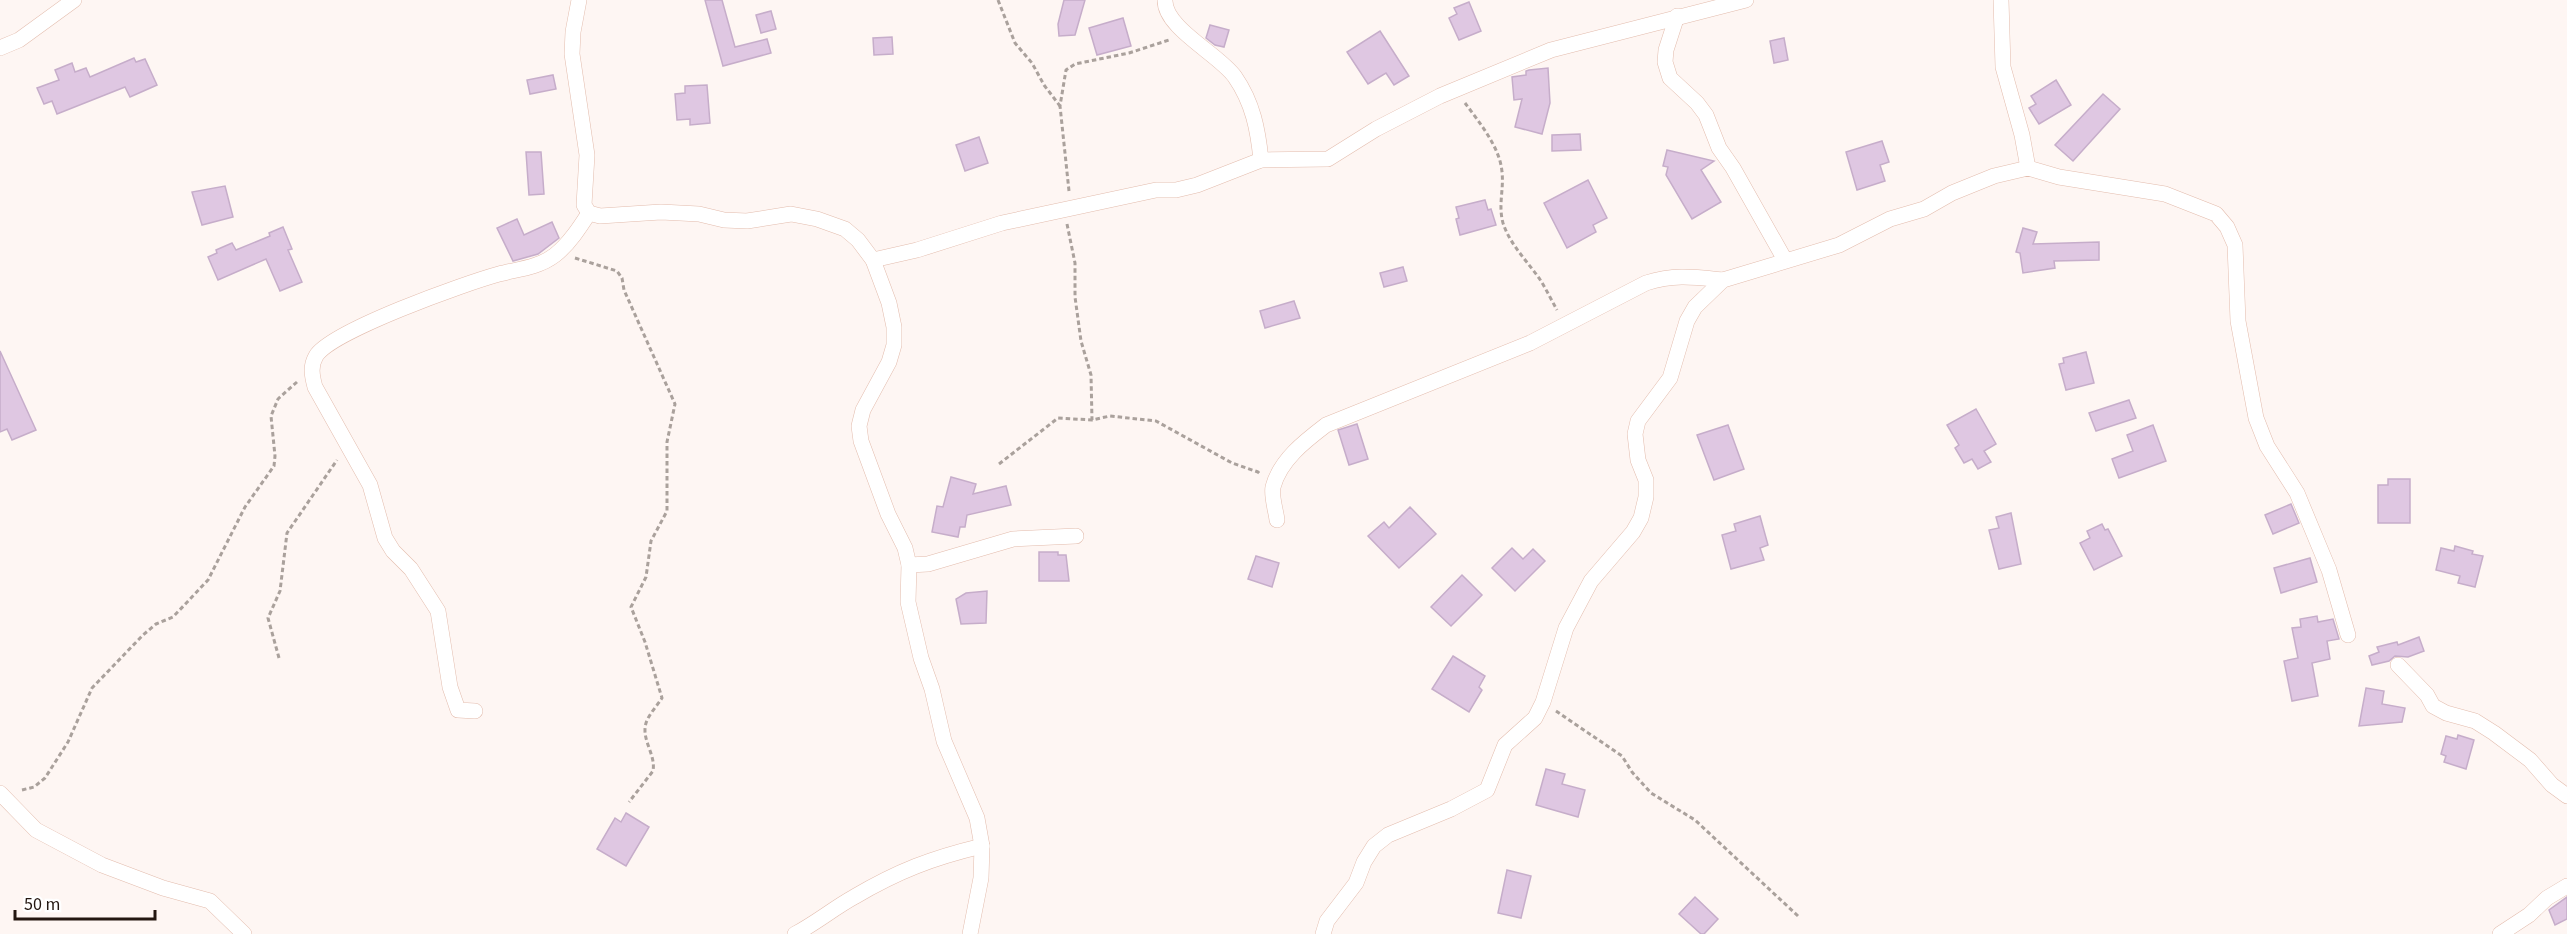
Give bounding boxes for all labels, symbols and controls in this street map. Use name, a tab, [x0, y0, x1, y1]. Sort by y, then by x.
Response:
scale bar	[15, 883, 154, 921]
text: 50 m	[24, 892, 60, 917]

